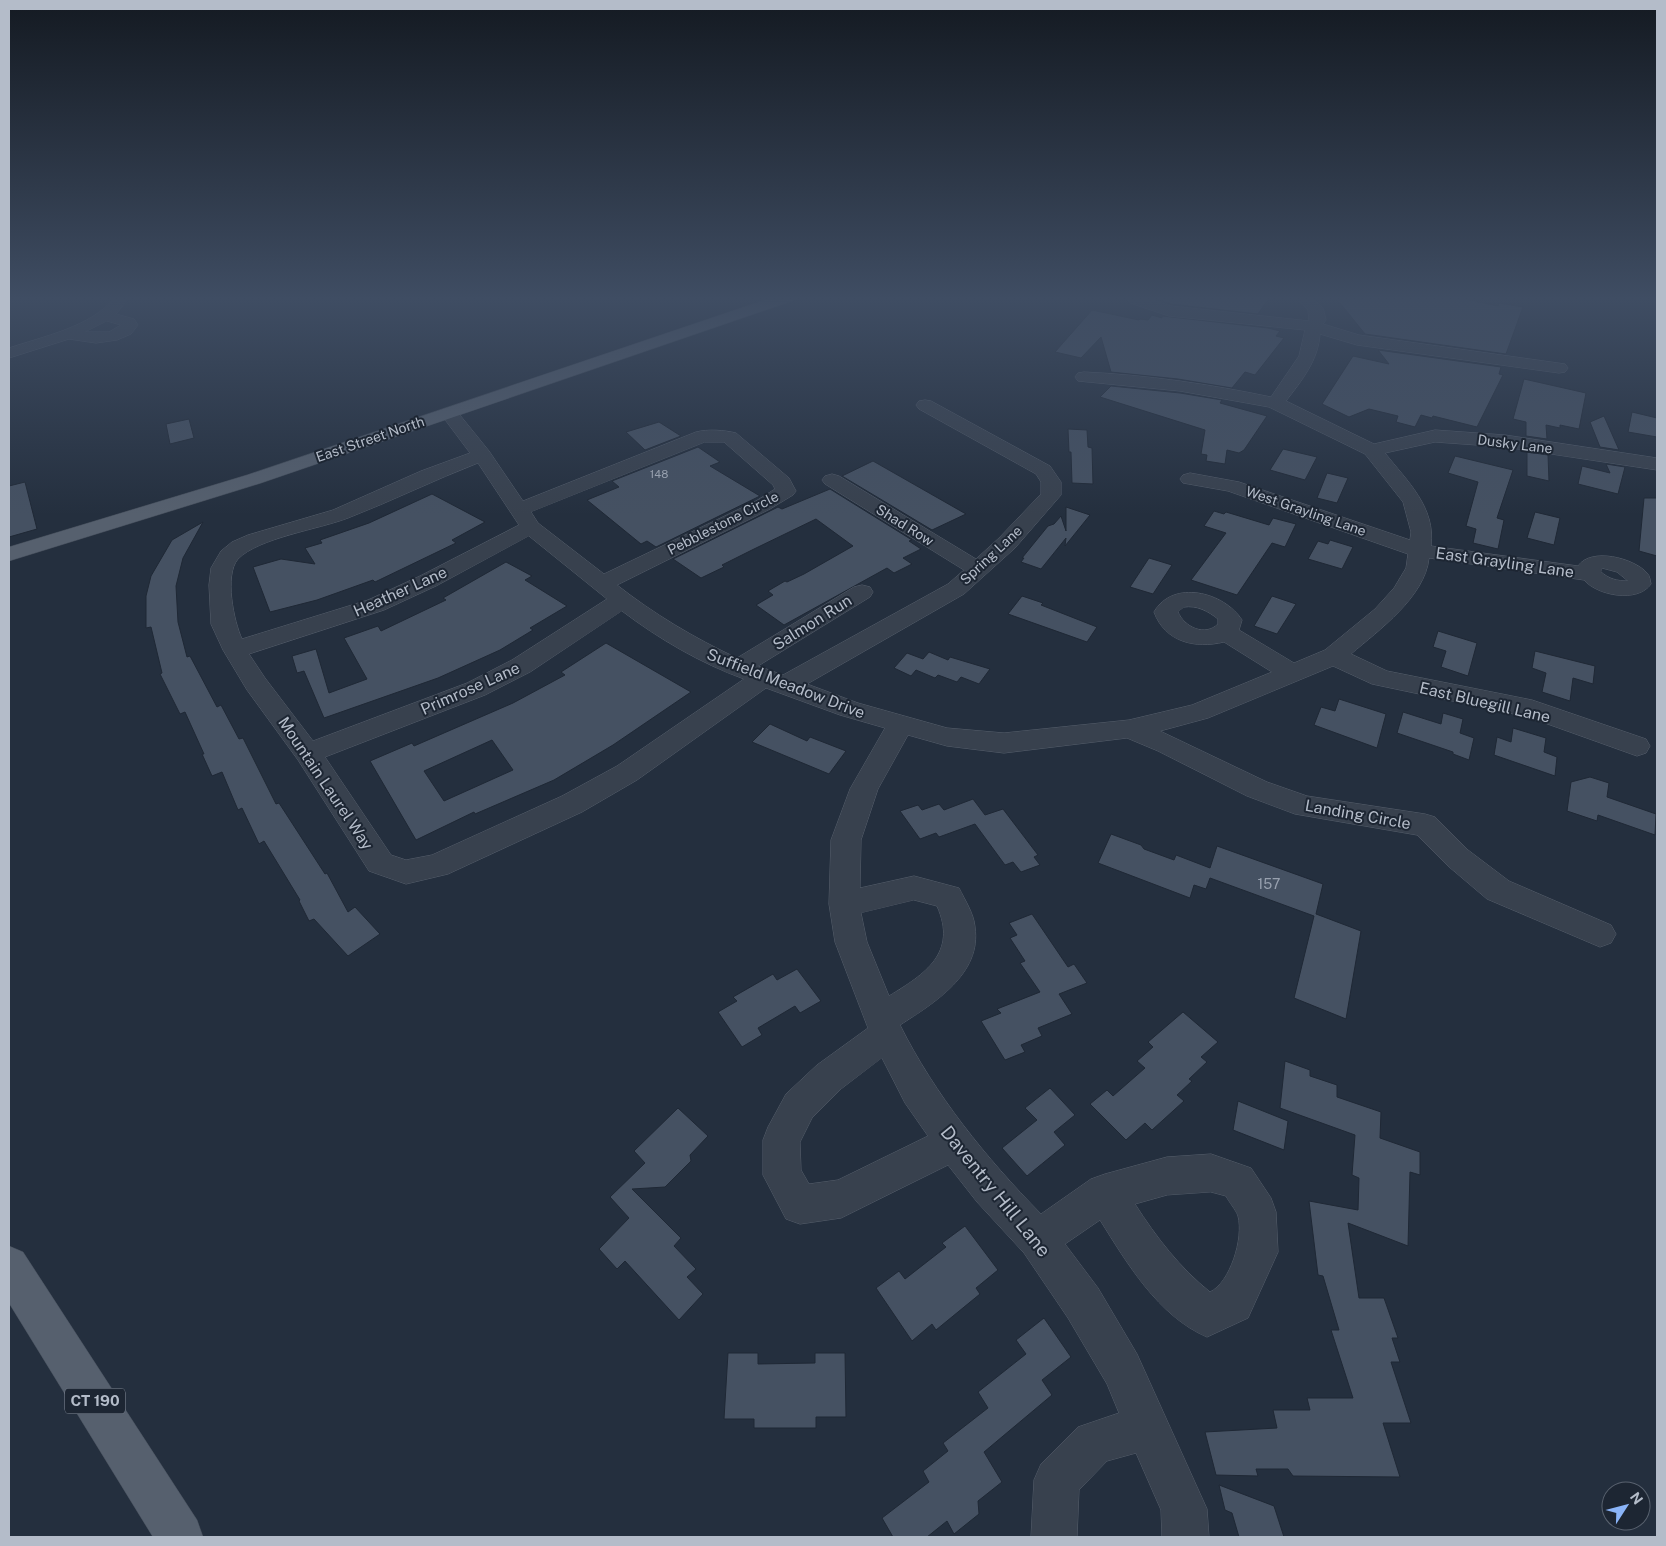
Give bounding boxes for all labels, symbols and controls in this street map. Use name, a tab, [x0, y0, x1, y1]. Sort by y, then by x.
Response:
street label: East Street North	[314, 413, 426, 465]
street label: Dusky Lane	[1477, 431, 1553, 457]
house number: 148	[650, 468, 668, 480]
street label: West Grayling Lane	[1244, 483, 1368, 539]
street label: Pebblestone Circle	[665, 488, 781, 558]
street label: Shad Row	[873, 501, 937, 549]
street label: Spring Lane	[957, 522, 1025, 588]
street label: East Grayling Lane	[1435, 543, 1575, 582]
street label: Heather Lane	[350, 562, 450, 621]
street label: Salmon Run	[769, 591, 855, 654]
street label: Suffield Meadow Drive	[704, 644, 868, 722]
street label: Primrose Lane	[418, 658, 523, 719]
street label: East Bluegill Lane	[1418, 678, 1552, 727]
street label: Mountain Laurel Way	[274, 713, 377, 854]
street label: Landing Circle	[1303, 796, 1412, 833]
house number: 157	[1257, 876, 1281, 892]
street label: Daventry Hill Lane	[936, 1121, 1056, 1261]
road number: CT 190	[65, 1388, 125, 1414]
north arrow	[1601, 1481, 1651, 1531]
text: N	[1627, 1489, 1646, 1507]

